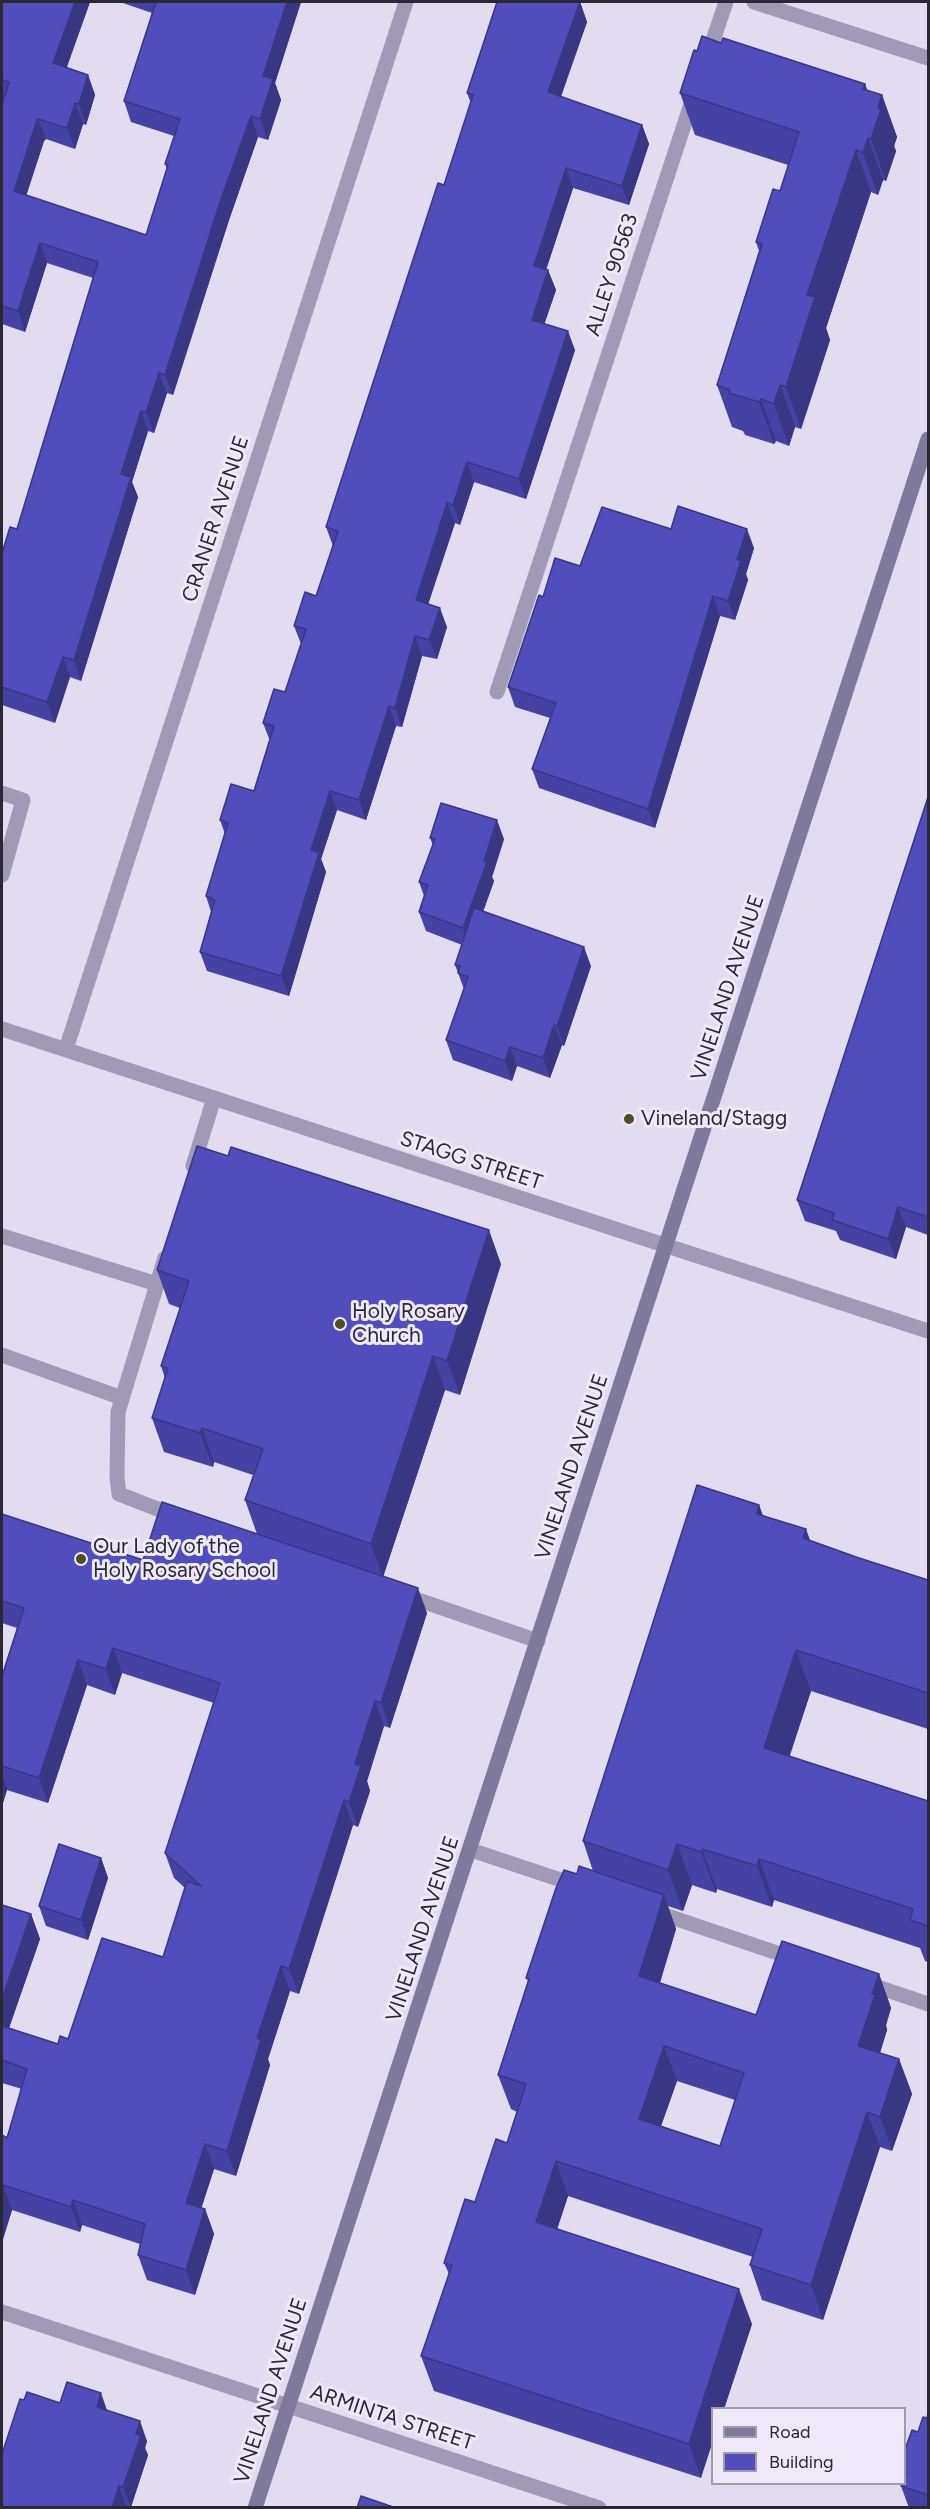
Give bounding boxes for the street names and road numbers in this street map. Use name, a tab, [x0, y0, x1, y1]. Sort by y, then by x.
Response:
street label: ALLEY 90563	[580, 211, 644, 339]
street label: CRANER AVENUE	[177, 433, 255, 605]
street label: VINELAND AVENUE	[686, 892, 770, 1084]
street label: STAGG STREET	[397, 1126, 545, 1196]
street label: VINELAND AVENUE	[530, 1371, 614, 1563]
street label: VINELAND AVENUE	[381, 1833, 465, 2025]
street label: VINELAND AVENUE	[229, 2295, 313, 2487]
street label: ARMINTA STREET	[307, 2380, 477, 2456]

